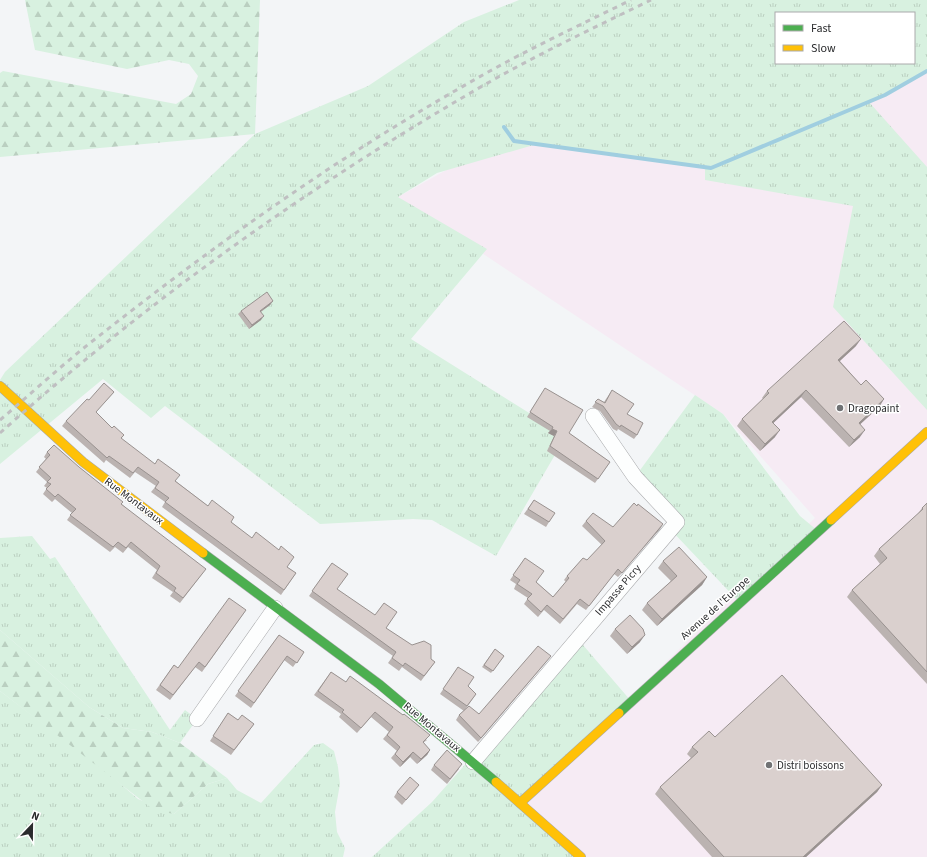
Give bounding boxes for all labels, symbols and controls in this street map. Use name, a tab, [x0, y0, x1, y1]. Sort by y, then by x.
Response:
legend	[775, 12, 915, 64]
text: Fast	[811, 20, 831, 37]
text: Slow	[811, 40, 836, 57]
place label: Dragopaint	[848, 401, 899, 416]
marker: Dragopaint	[835, 403, 845, 413]
street label: Rue Montavaux	[101, 474, 167, 528]
street label: Impasse Picry	[591, 561, 645, 619]
street label: Avenue de l'Europe	[677, 572, 753, 643]
street label: Rue Montavaux	[400, 699, 464, 755]
place label: Distri boissons	[777, 758, 844, 773]
marker: Distri boissons	[764, 760, 774, 770]
north arrow	[12, 805, 52, 845]
text: N	[29, 808, 42, 825]

